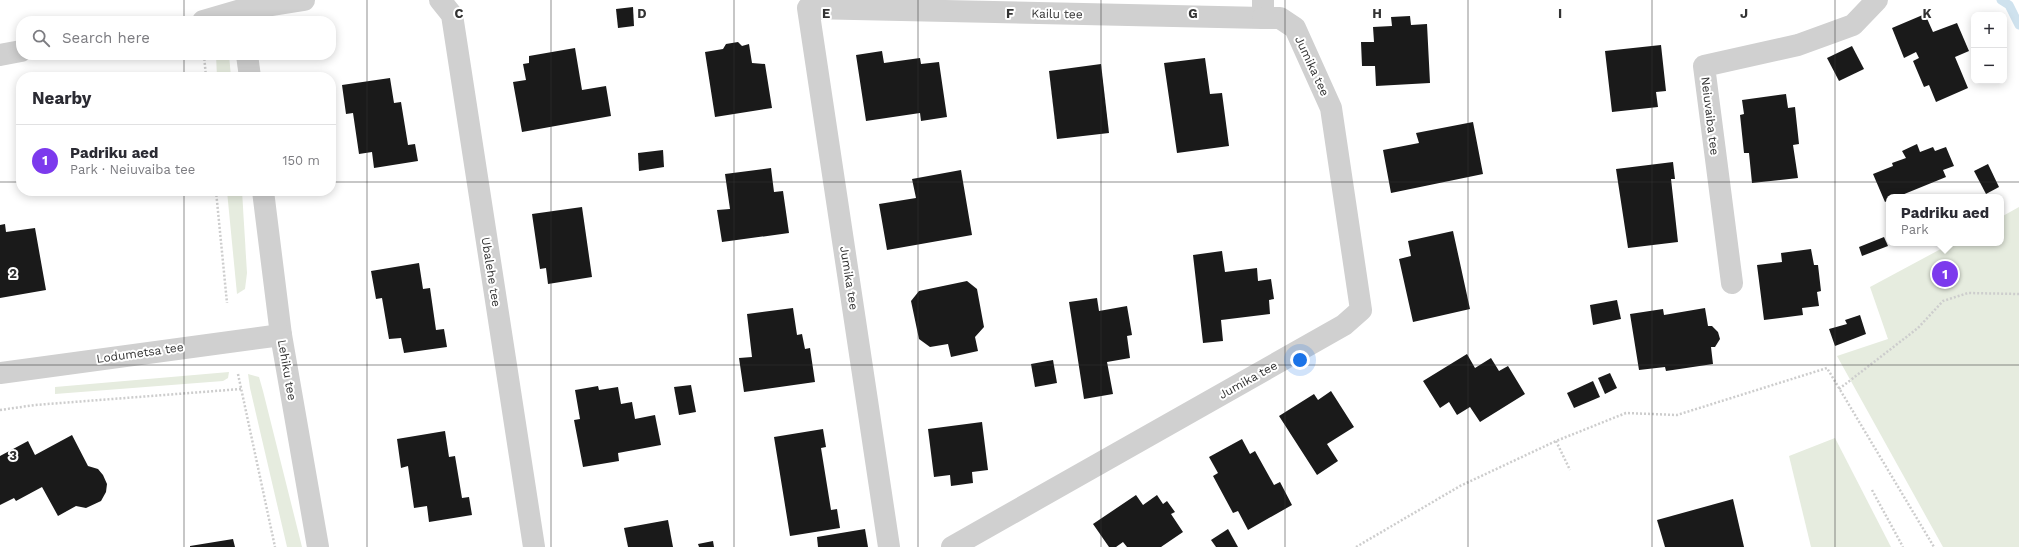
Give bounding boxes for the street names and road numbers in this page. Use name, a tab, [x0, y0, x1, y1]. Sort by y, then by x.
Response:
street label: Kailu tee	[1031, 7, 1083, 21]
street label: Jumika tee	[1292, 34, 1332, 98]
street label: Neiuvaiba tee	[1698, 76, 1722, 156]
street label: Ubalehe tee	[479, 236, 503, 308]
street label: Jumika tee	[837, 245, 861, 311]
street label: Lehiku tee	[275, 339, 299, 402]
street label: Lodumetsa tee	[96, 340, 185, 366]
street label: Jumika tee	[1216, 358, 1280, 402]

